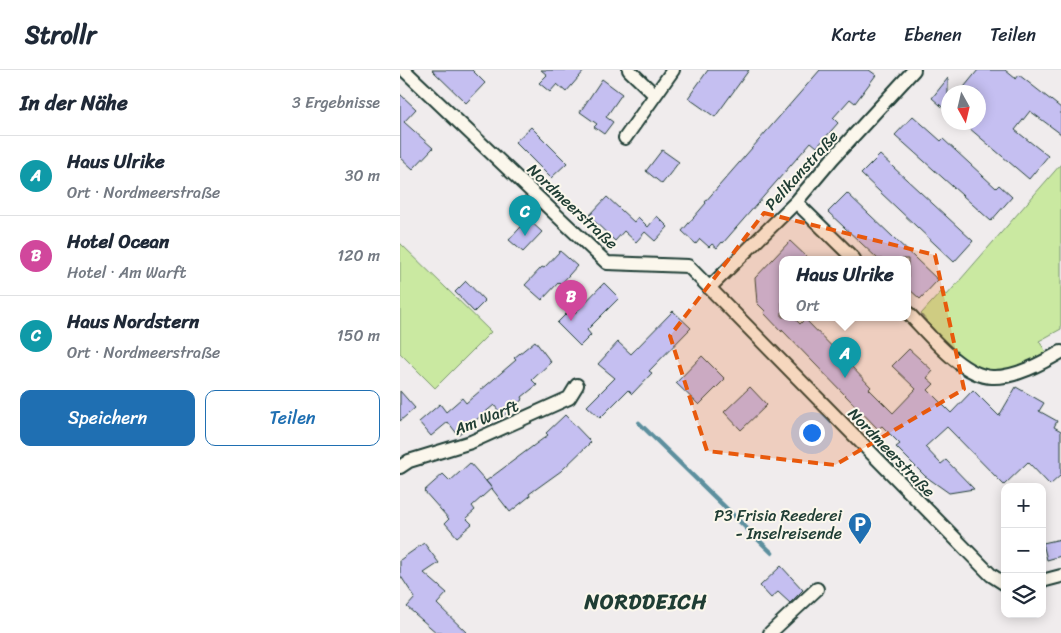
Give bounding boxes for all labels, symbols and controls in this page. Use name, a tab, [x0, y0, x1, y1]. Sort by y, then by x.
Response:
text: Strollr	[25, 14, 96, 56]
text: Karte	[832, 19, 876, 51]
text: Ebenen	[904, 19, 962, 51]
text: Teilen	[990, 19, 1036, 51]
text: In der Nähe	[20, 84, 128, 122]
north arrow	[941, 85, 986, 130]
text: 3 Ergebnisse	[292, 88, 380, 117]
street label: Pelikanstraße	[757, 123, 846, 217]
text: Haus Ulrike	[67, 145, 165, 178]
street label: Nordmeerstraße	[520, 156, 625, 257]
text: A	[31, 161, 41, 190]
text: 30 m	[345, 161, 380, 190]
text: Ort · Nordmeerstraße	[67, 178, 220, 207]
pin: C	[509, 195, 541, 236]
text: Hotel Ocean	[67, 225, 169, 258]
text: B	[31, 241, 41, 270]
text: 120 m	[337, 241, 380, 270]
popup	[779, 256, 911, 321]
text: Hotel · Am Warft	[67, 258, 186, 287]
text: Haus Ulrike	[796, 258, 894, 291]
pin: B	[555, 280, 587, 321]
text: Ort	[796, 291, 820, 320]
text: Haus Nordstern	[67, 305, 199, 338]
text: C	[31, 321, 41, 350]
text: 150 m	[337, 321, 380, 350]
pin: A	[829, 337, 861, 378]
text: Ort · Nordmeerstraße	[67, 338, 220, 367]
button: Speichern	[20, 390, 195, 446]
button: Teilen	[205, 390, 380, 446]
street label: Am Warft	[449, 391, 523, 444]
street label: Nordmeerstraße	[841, 400, 943, 504]
your location	[799, 420, 825, 446]
map controls	[1001, 483, 1046, 618]
button: +	[1001, 483, 1046, 528]
place label: P3 Frisia Reederei - Inselreisende	[714, 501, 843, 548]
parking icon: P3 Frisia Reederei - Inselreisende	[847, 511, 873, 545]
button: −	[1001, 528, 1046, 573]
button: layers	[1001, 573, 1046, 618]
district label: NORDDEICH	[584, 583, 708, 621]

